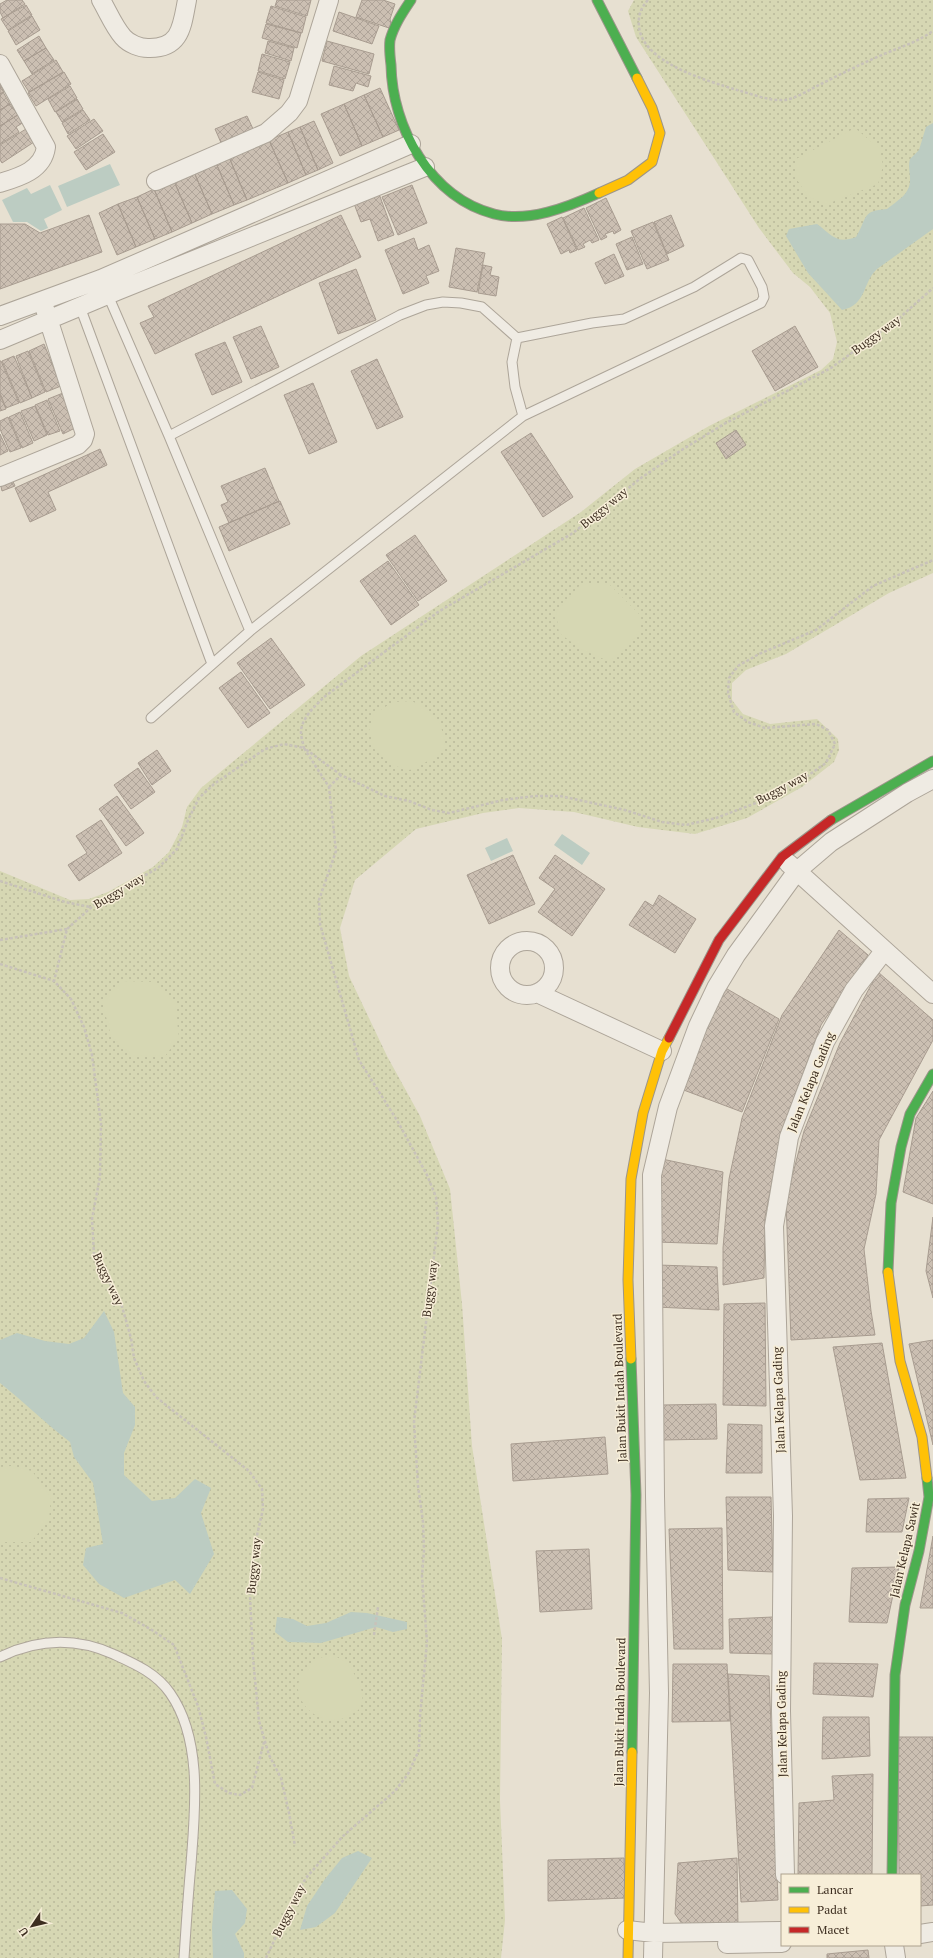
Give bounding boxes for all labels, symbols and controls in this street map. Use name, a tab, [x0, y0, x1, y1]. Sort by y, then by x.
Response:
street label: Buggy way	[848, 311, 904, 357]
street label: Buggy way	[577, 483, 631, 531]
street label: Buggy way	[753, 767, 811, 807]
street label: Buggy way	[91, 869, 148, 912]
street label: Jalan Kelapa Gading	[784, 1029, 838, 1134]
street label: Buggy way	[90, 1250, 128, 1309]
street label: Buggy way	[419, 1259, 441, 1318]
street label: Jalan Bukit Indah Boulevard	[609, 1313, 630, 1463]
street label: Jalan Kelapa Gading	[769, 1346, 788, 1454]
street label: Jalan Kelapa Sawit	[886, 1500, 923, 1599]
street label: Buggy way	[243, 1536, 264, 1595]
street label: Jalan Bukit Indah Boulevard	[611, 1637, 628, 1787]
street label: Jalan Kelapa Gading	[773, 1670, 790, 1777]
legend	[781, 1874, 921, 1946]
street label: Buggy way	[269, 1881, 309, 1939]
text: Lancar	[817, 1882, 853, 1897]
text: Padat	[817, 1902, 848, 1917]
north arrow	[12, 1906, 52, 1946]
text: Macet	[817, 1922, 850, 1937]
text: U	[16, 1924, 32, 1939]

